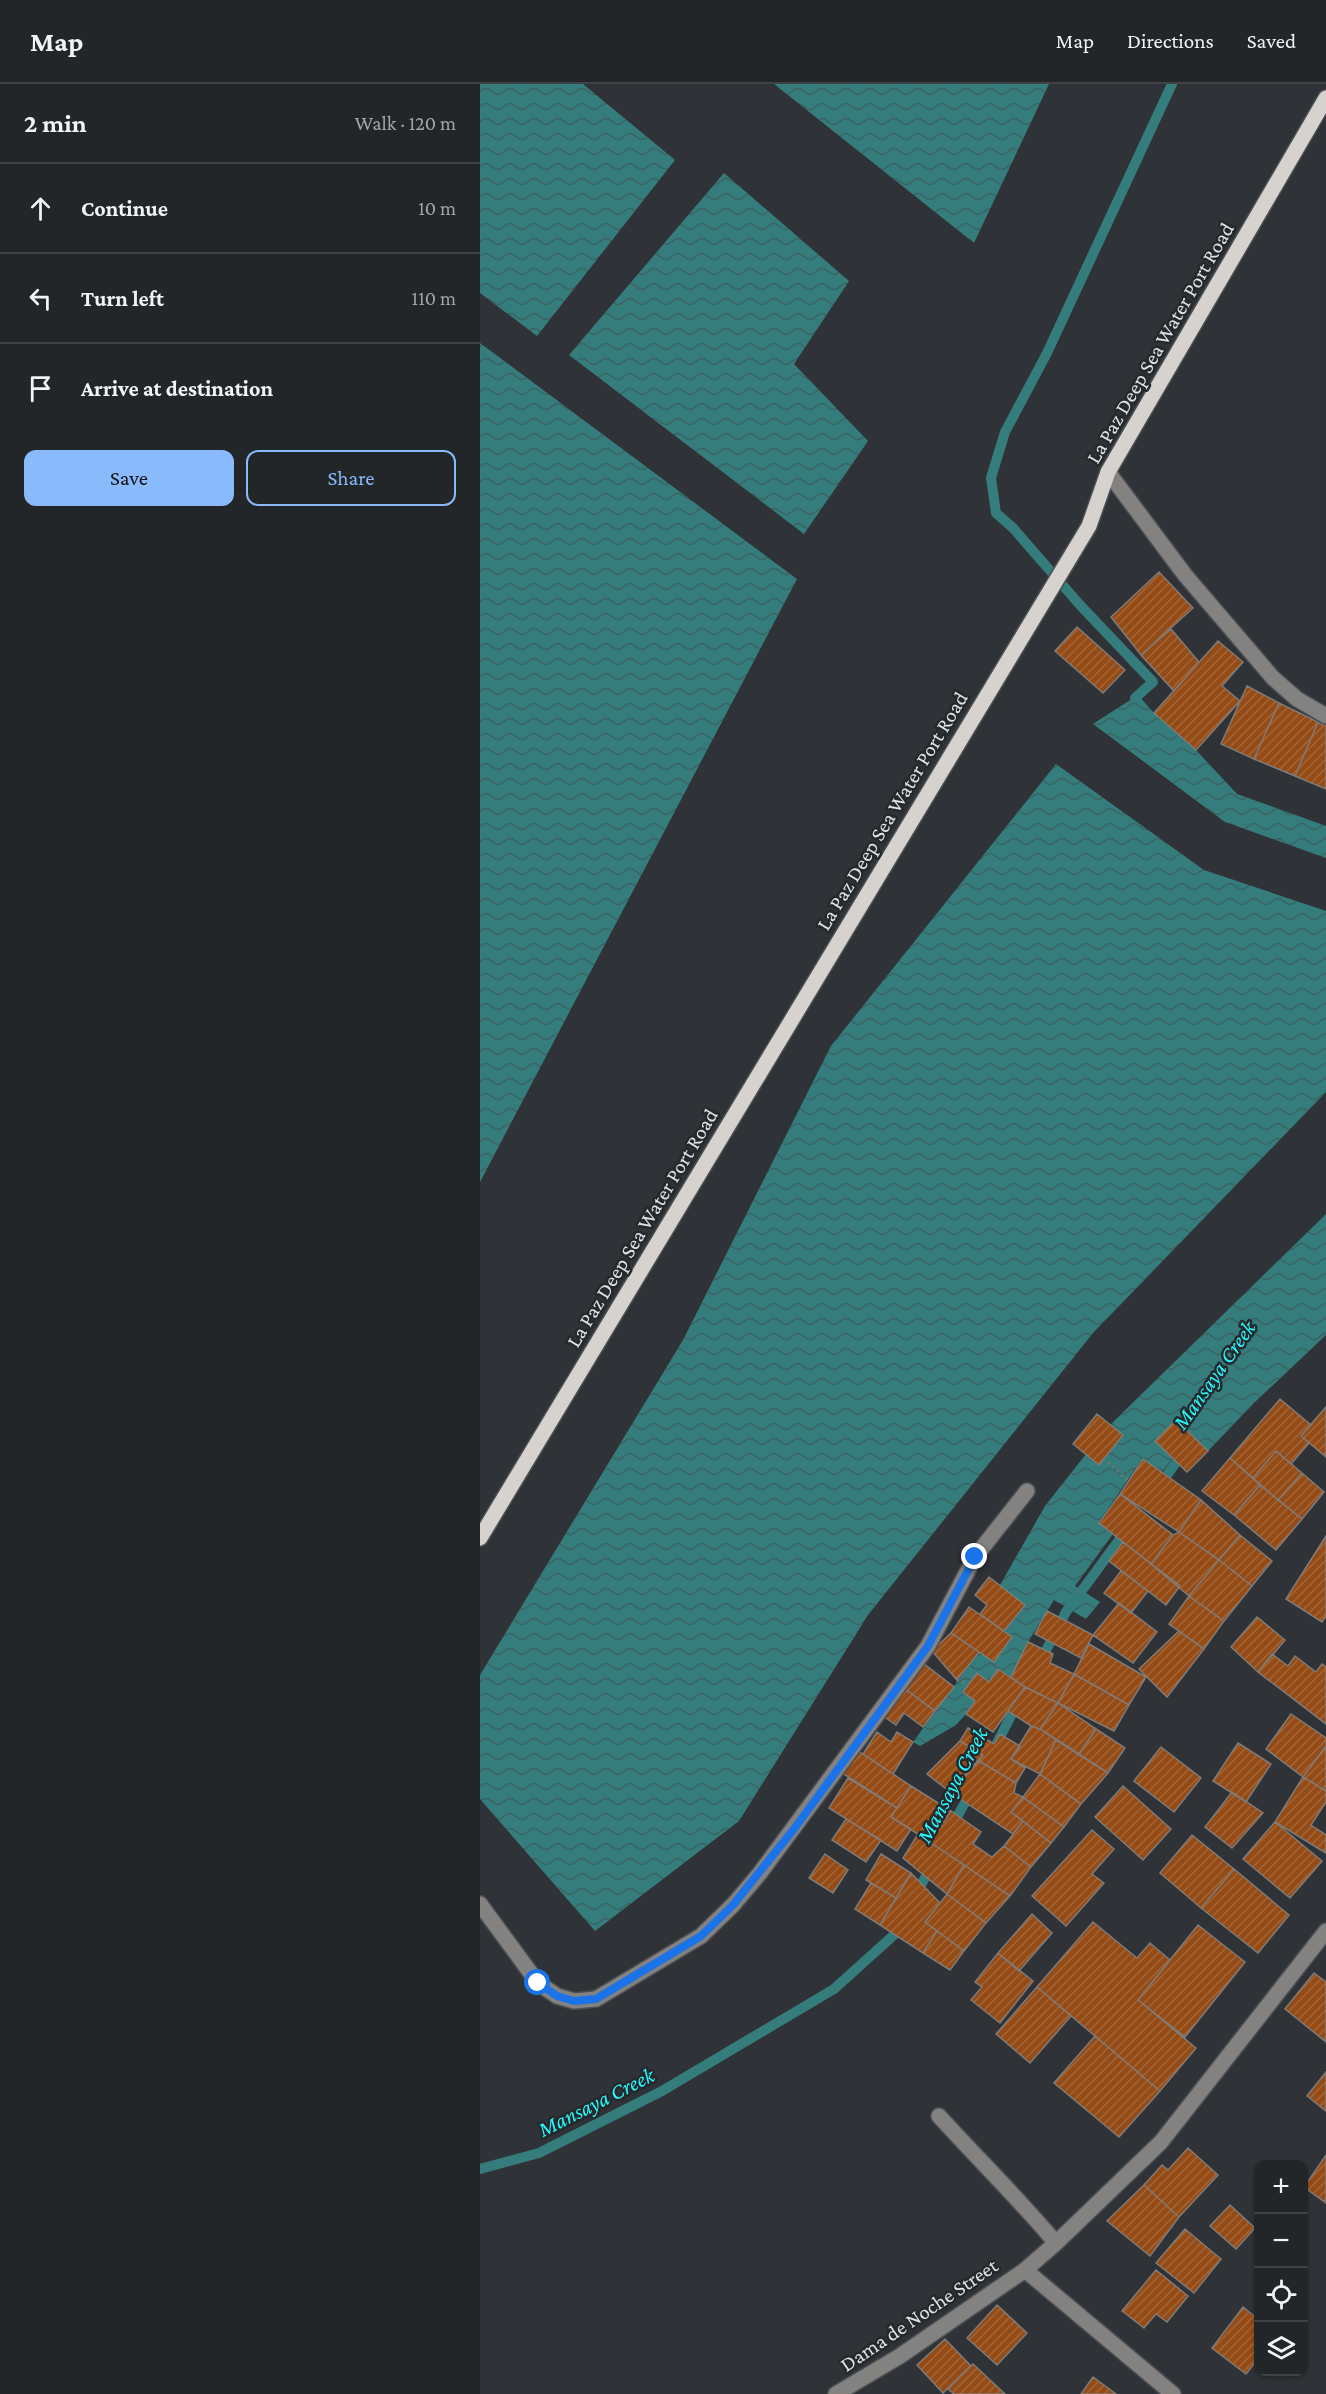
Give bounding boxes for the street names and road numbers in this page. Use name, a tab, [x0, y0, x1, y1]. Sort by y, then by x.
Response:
street label: La Paz Deep Sea Water Port Road	[1081, 218, 1239, 468]
street label: La Paz Deep Sea Water Port Road	[811, 687, 973, 935]
street label: La Paz Deep Sea Water Port Road	[561, 1104, 723, 1352]
street label: Dama de Noche Street	[836, 2253, 1003, 2377]

